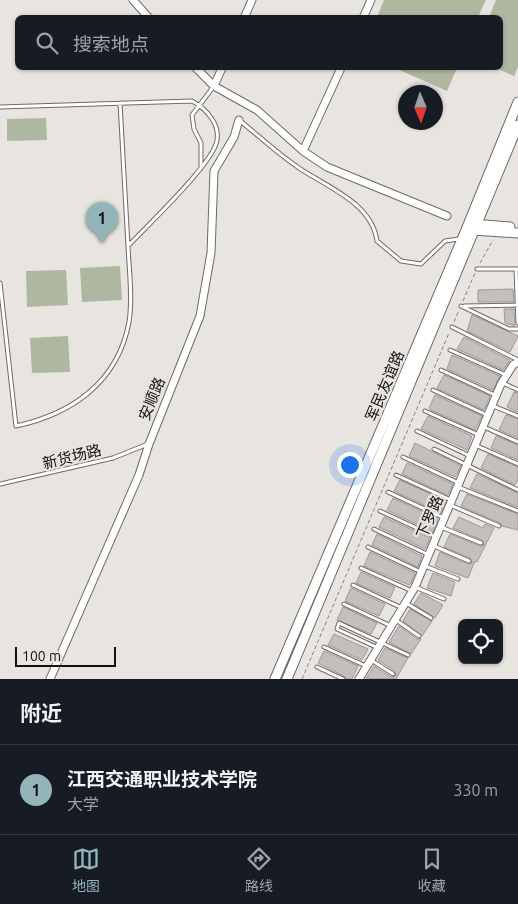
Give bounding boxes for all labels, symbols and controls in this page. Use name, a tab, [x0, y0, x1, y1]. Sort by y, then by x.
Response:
search box	[15, 15, 503, 70]
icon: search	[33, 29, 61, 57]
text: 搜索地点	[73, 33, 149, 55]
north arrow	[398, 85, 443, 130]
pin: 1	[86, 202, 118, 243]
street label: 军民友谊路	[362, 348, 407, 424]
street label: 安顺路	[135, 375, 168, 423]
street label: 新货场路	[41, 441, 103, 472]
your location	[337, 452, 363, 478]
street label: 下罗路	[413, 493, 446, 541]
map controls	[458, 619, 503, 664]
button: locate	[458, 619, 503, 664]
scale bar	[15, 644, 116, 667]
text: 100 m	[22, 648, 61, 664]
text: 附近	[20, 701, 62, 725]
text: 江西交通职业技术学院	[67, 768, 257, 790]
text: 1	[31, 781, 41, 799]
text: 330 m	[453, 781, 498, 799]
text: 大学	[67, 795, 99, 813]
tab: 地图	[72, 845, 100, 895]
tab: 路线	[245, 845, 273, 895]
tab: 收藏	[418, 845, 446, 895]

